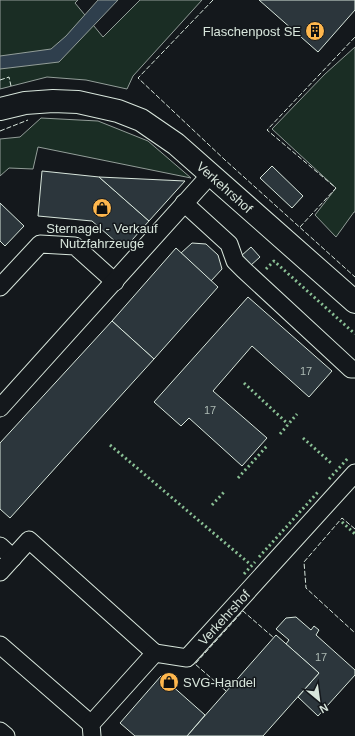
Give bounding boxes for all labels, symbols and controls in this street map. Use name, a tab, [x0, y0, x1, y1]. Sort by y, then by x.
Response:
building icon: Flaschenpost SE	[304, 20, 326, 42]
place label: Flaschenpost SE	[203, 24, 301, 39]
street label: Verkehrshof	[193, 159, 256, 216]
shop icon: Sternagel - Verkauf Nutzfahrzeuge	[91, 197, 113, 219]
place label: Sternagel - Verkauf Nutzfahrzeuge	[46, 221, 158, 251]
house number: 17	[300, 365, 312, 377]
house number: 17	[204, 404, 216, 416]
street label: Verkehrshof	[195, 587, 253, 648]
house number: 17	[315, 651, 327, 663]
shop icon: SVG-Handel	[158, 671, 180, 693]
place label: SVG-Handel	[183, 675, 256, 690]
north arrow	[299, 680, 339, 720]
text: N	[317, 702, 330, 716]

